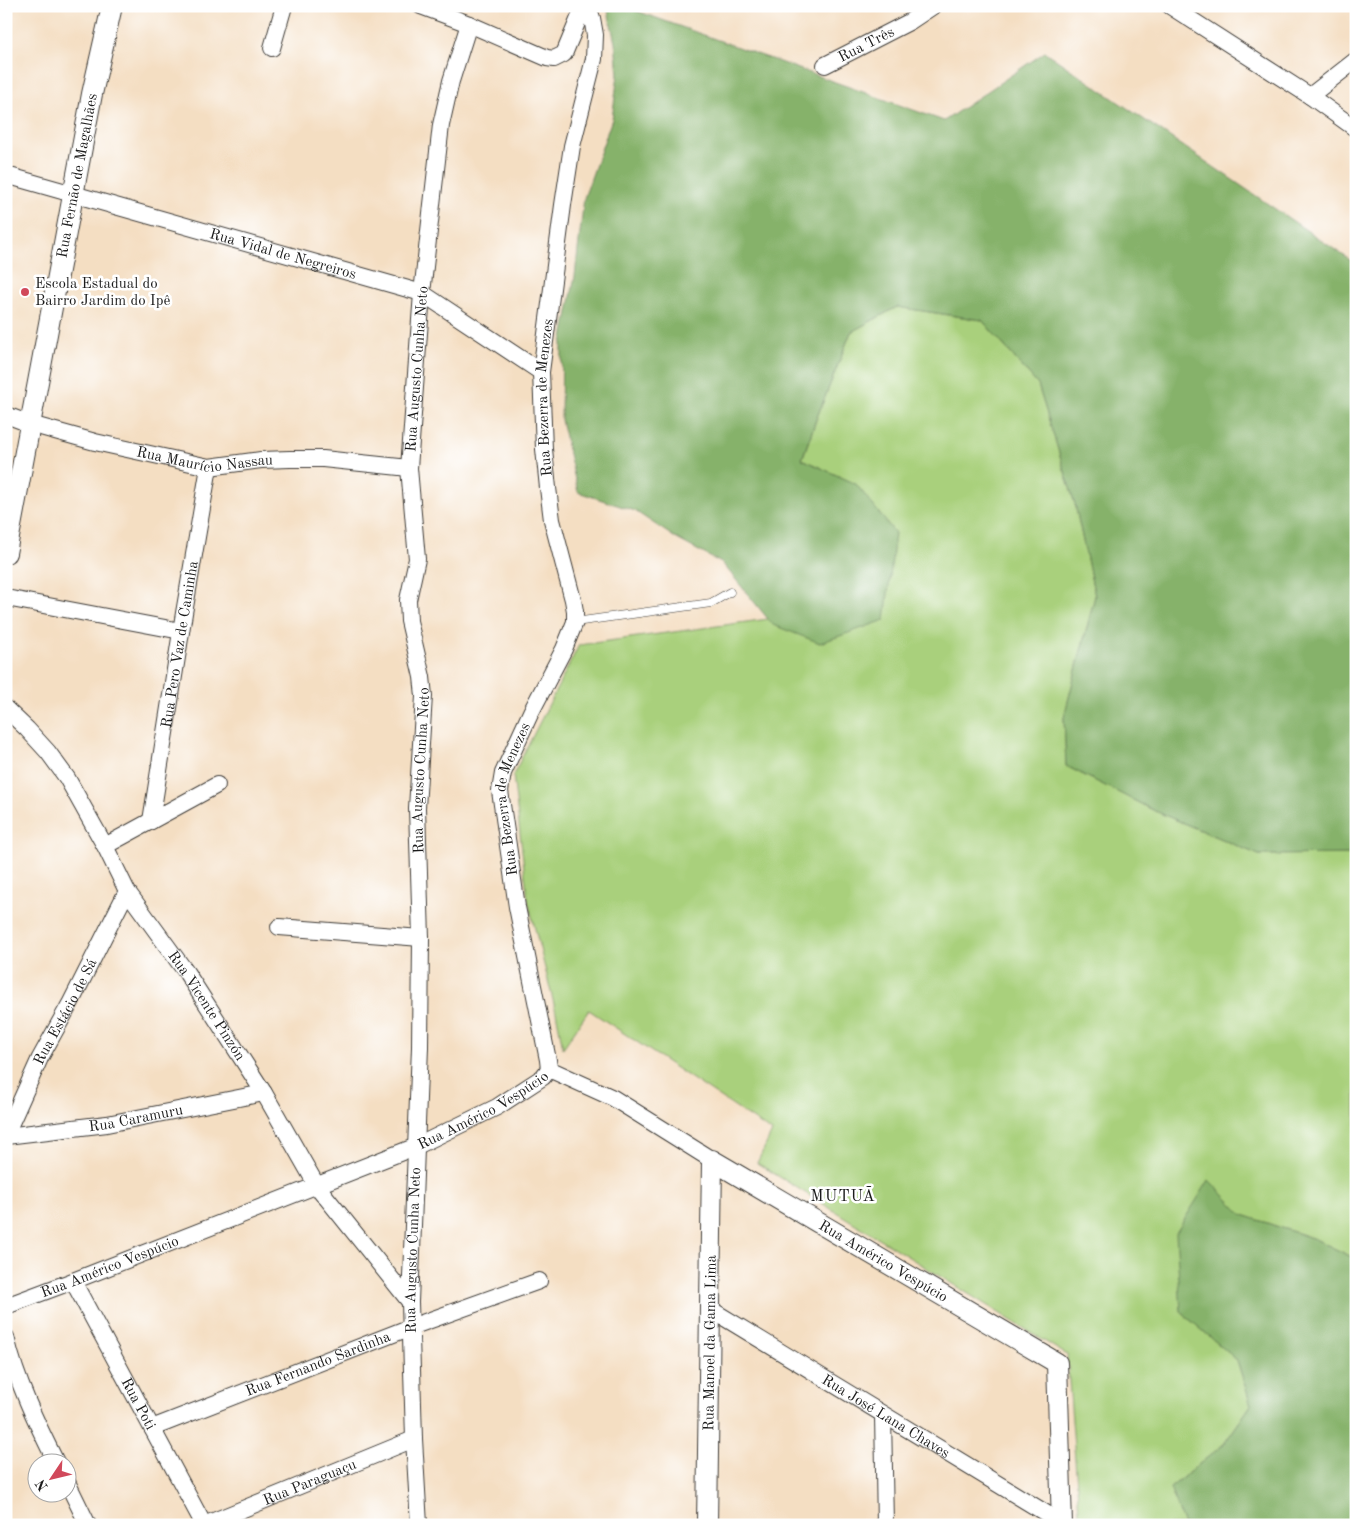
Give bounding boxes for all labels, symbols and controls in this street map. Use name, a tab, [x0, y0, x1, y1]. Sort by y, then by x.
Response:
street label: Rua Três	[836, 25, 897, 66]
street label: Rua Fernão de Magalhães	[55, 92, 101, 259]
street label: Rua Vidal de Negreiros	[208, 227, 358, 283]
place label: Escola Estadual do Bairro Jardim do Ipê	[35, 277, 171, 309]
street label: Rua Augusto Cunha Neto	[404, 285, 432, 453]
marker: Escola Estadual do Bairro Jardim do Ipê	[19, 286, 31, 298]
street label: Rua Bezerra de Menezes	[535, 318, 557, 477]
street label: Rua Maurício Nassau	[135, 445, 273, 476]
street label: Rua Pero Vaz de Caminha	[160, 559, 202, 729]
street label: Rua Augusto Cunha Neto	[411, 686, 433, 854]
street label: Rua Bezerra de Menezes	[494, 721, 534, 877]
street label: Rua Vicente Pinzón	[164, 949, 247, 1064]
street label: Rua Estácio de Sá	[32, 956, 101, 1067]
street label: Rua Américo Vespúcio	[416, 1070, 553, 1153]
street label: Rua Caramuru	[88, 1103, 184, 1135]
street label: Rua Augusto Cunha Neto	[404, 1167, 424, 1334]
district label: MUTUÃ	[810, 1185, 876, 1205]
street label: Rua Américo Vespúcio	[816, 1219, 950, 1306]
street label: Rua Américo Vespúcio	[39, 1234, 181, 1301]
street label: Rua Manoel da Gama Lima	[702, 1254, 720, 1431]
street label: Rua Fernando Sardinha	[244, 1330, 393, 1400]
street label: Rua José Lana Chaves	[819, 1373, 952, 1462]
street label: Rua Poti	[117, 1376, 157, 1433]
north arrow	[28, 1454, 78, 1504]
street label: Rua Paraguaçu	[261, 1457, 359, 1509]
text: N	[33, 1476, 51, 1493]

